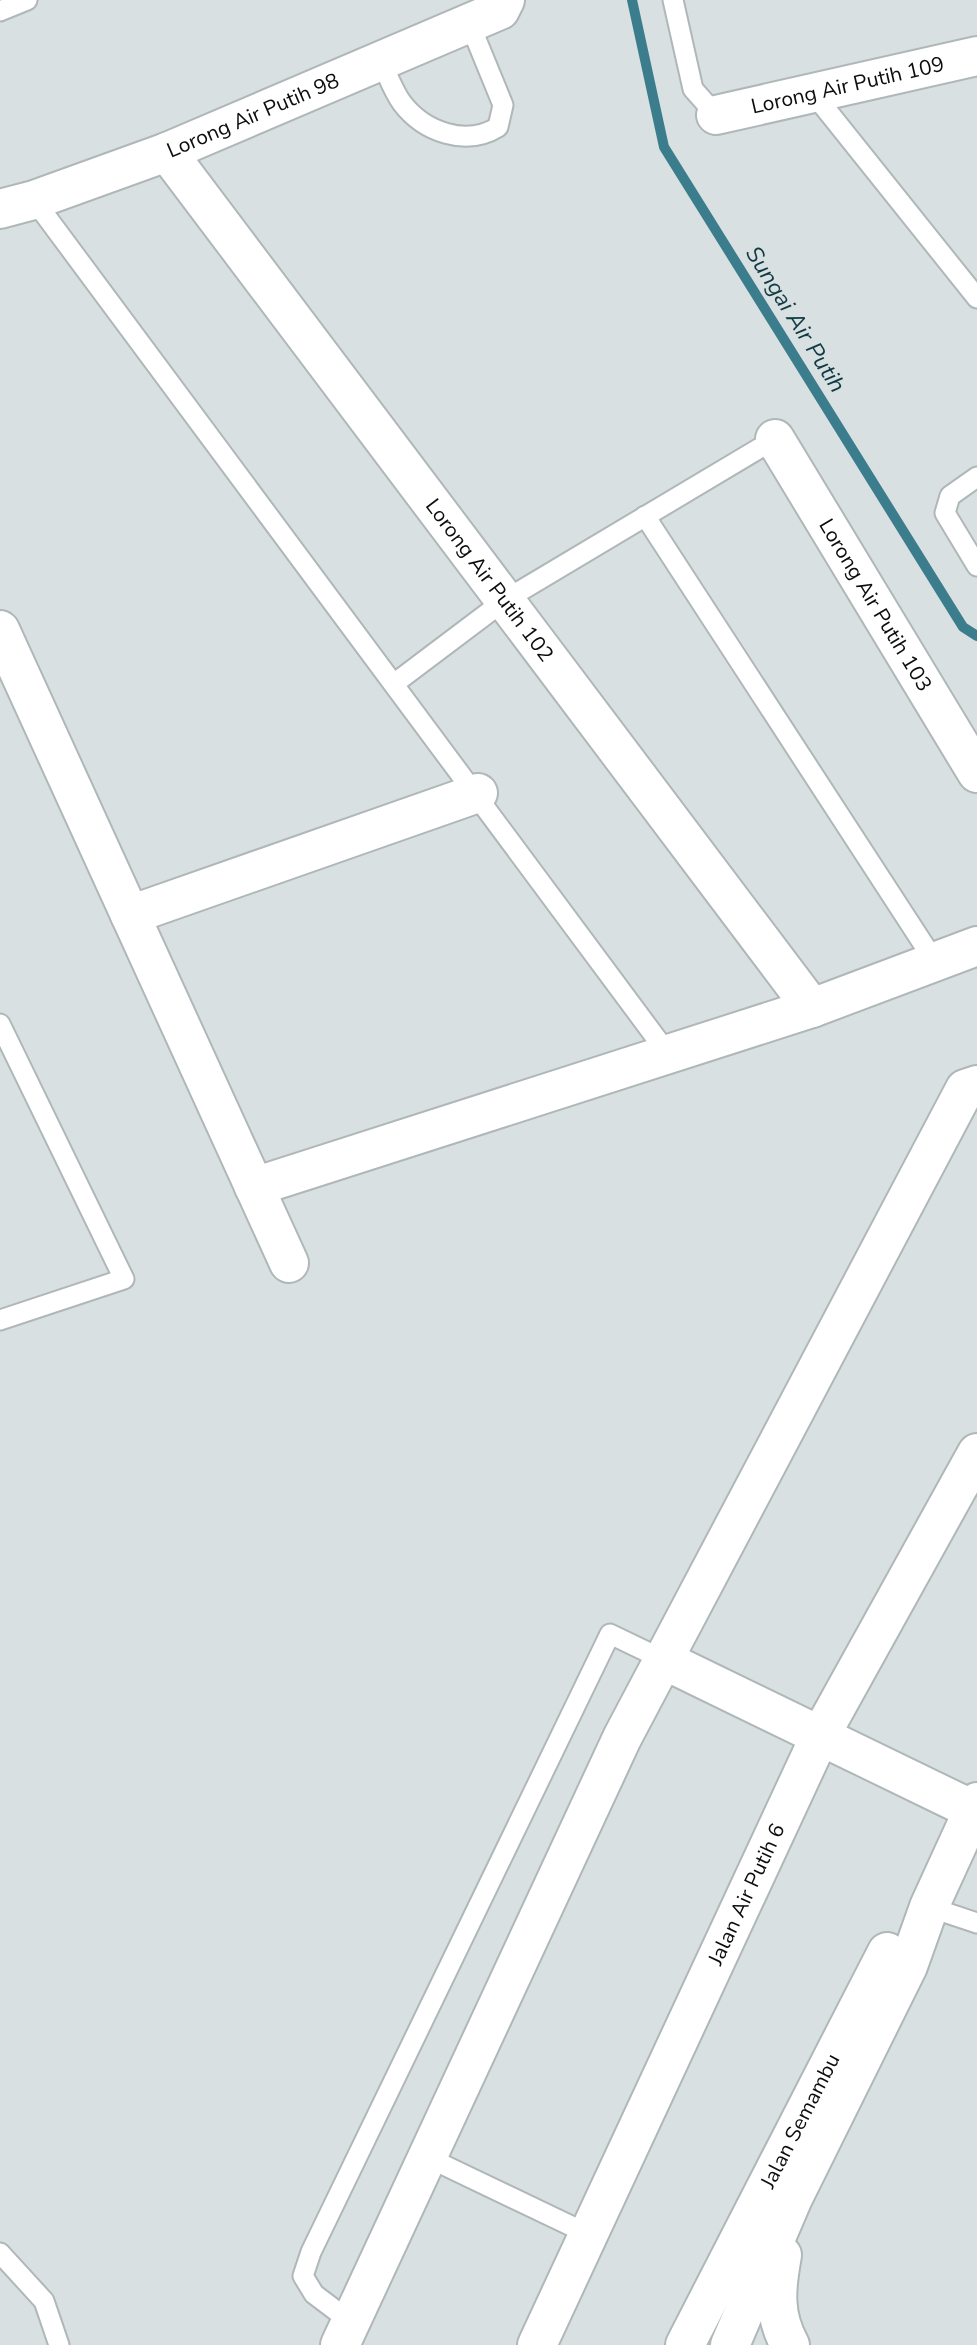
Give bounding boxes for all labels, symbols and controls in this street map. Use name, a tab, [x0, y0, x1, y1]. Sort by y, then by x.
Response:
street label: Lorong Air Putih 109	[748, 50, 947, 121]
street label: Lorong Air Putih 98	[163, 66, 343, 164]
water label: Sungai Air Putih	[738, 240, 853, 398]
street label: Lorong Air Putih 102	[419, 493, 560, 667]
street label: Lorong Air Putih 103	[812, 513, 938, 697]
street label: Jalan Air Putih 6	[701, 1819, 791, 1970]
street label: Jalan Semambu	[753, 2049, 846, 2194]

